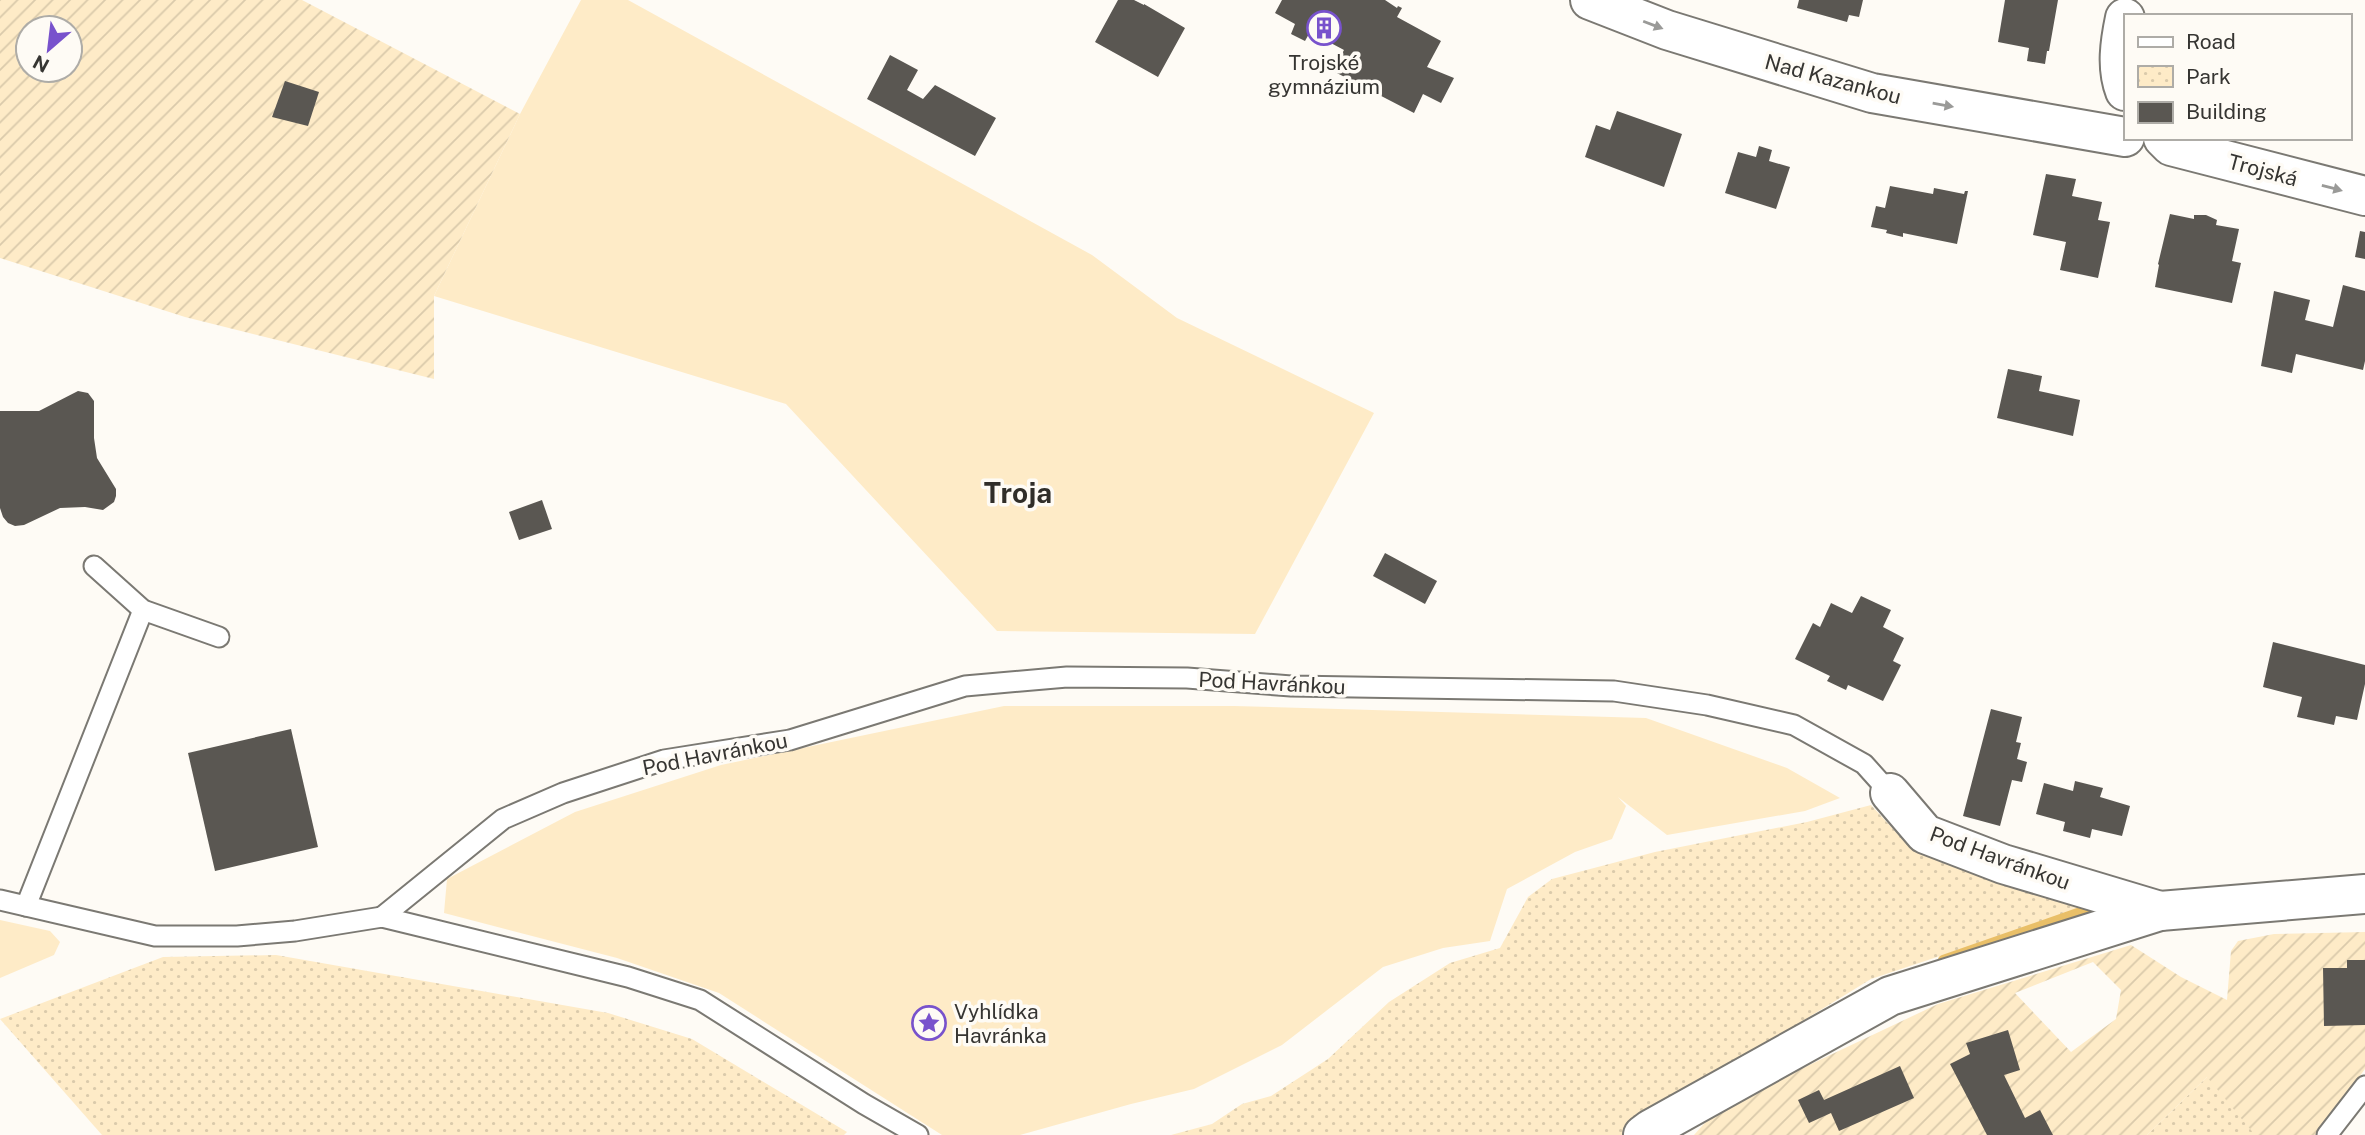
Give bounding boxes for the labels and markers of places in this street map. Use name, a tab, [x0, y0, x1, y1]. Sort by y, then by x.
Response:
building icon: Trojské gymnázium	[1305, 9, 1343, 47]
place label: Trojské gymnázium	[1268, 50, 1380, 99]
place label: Vyhlídka Havránka	[954, 999, 1047, 1048]
place icon: Vyhlídka Havránka	[910, 1004, 948, 1042]

